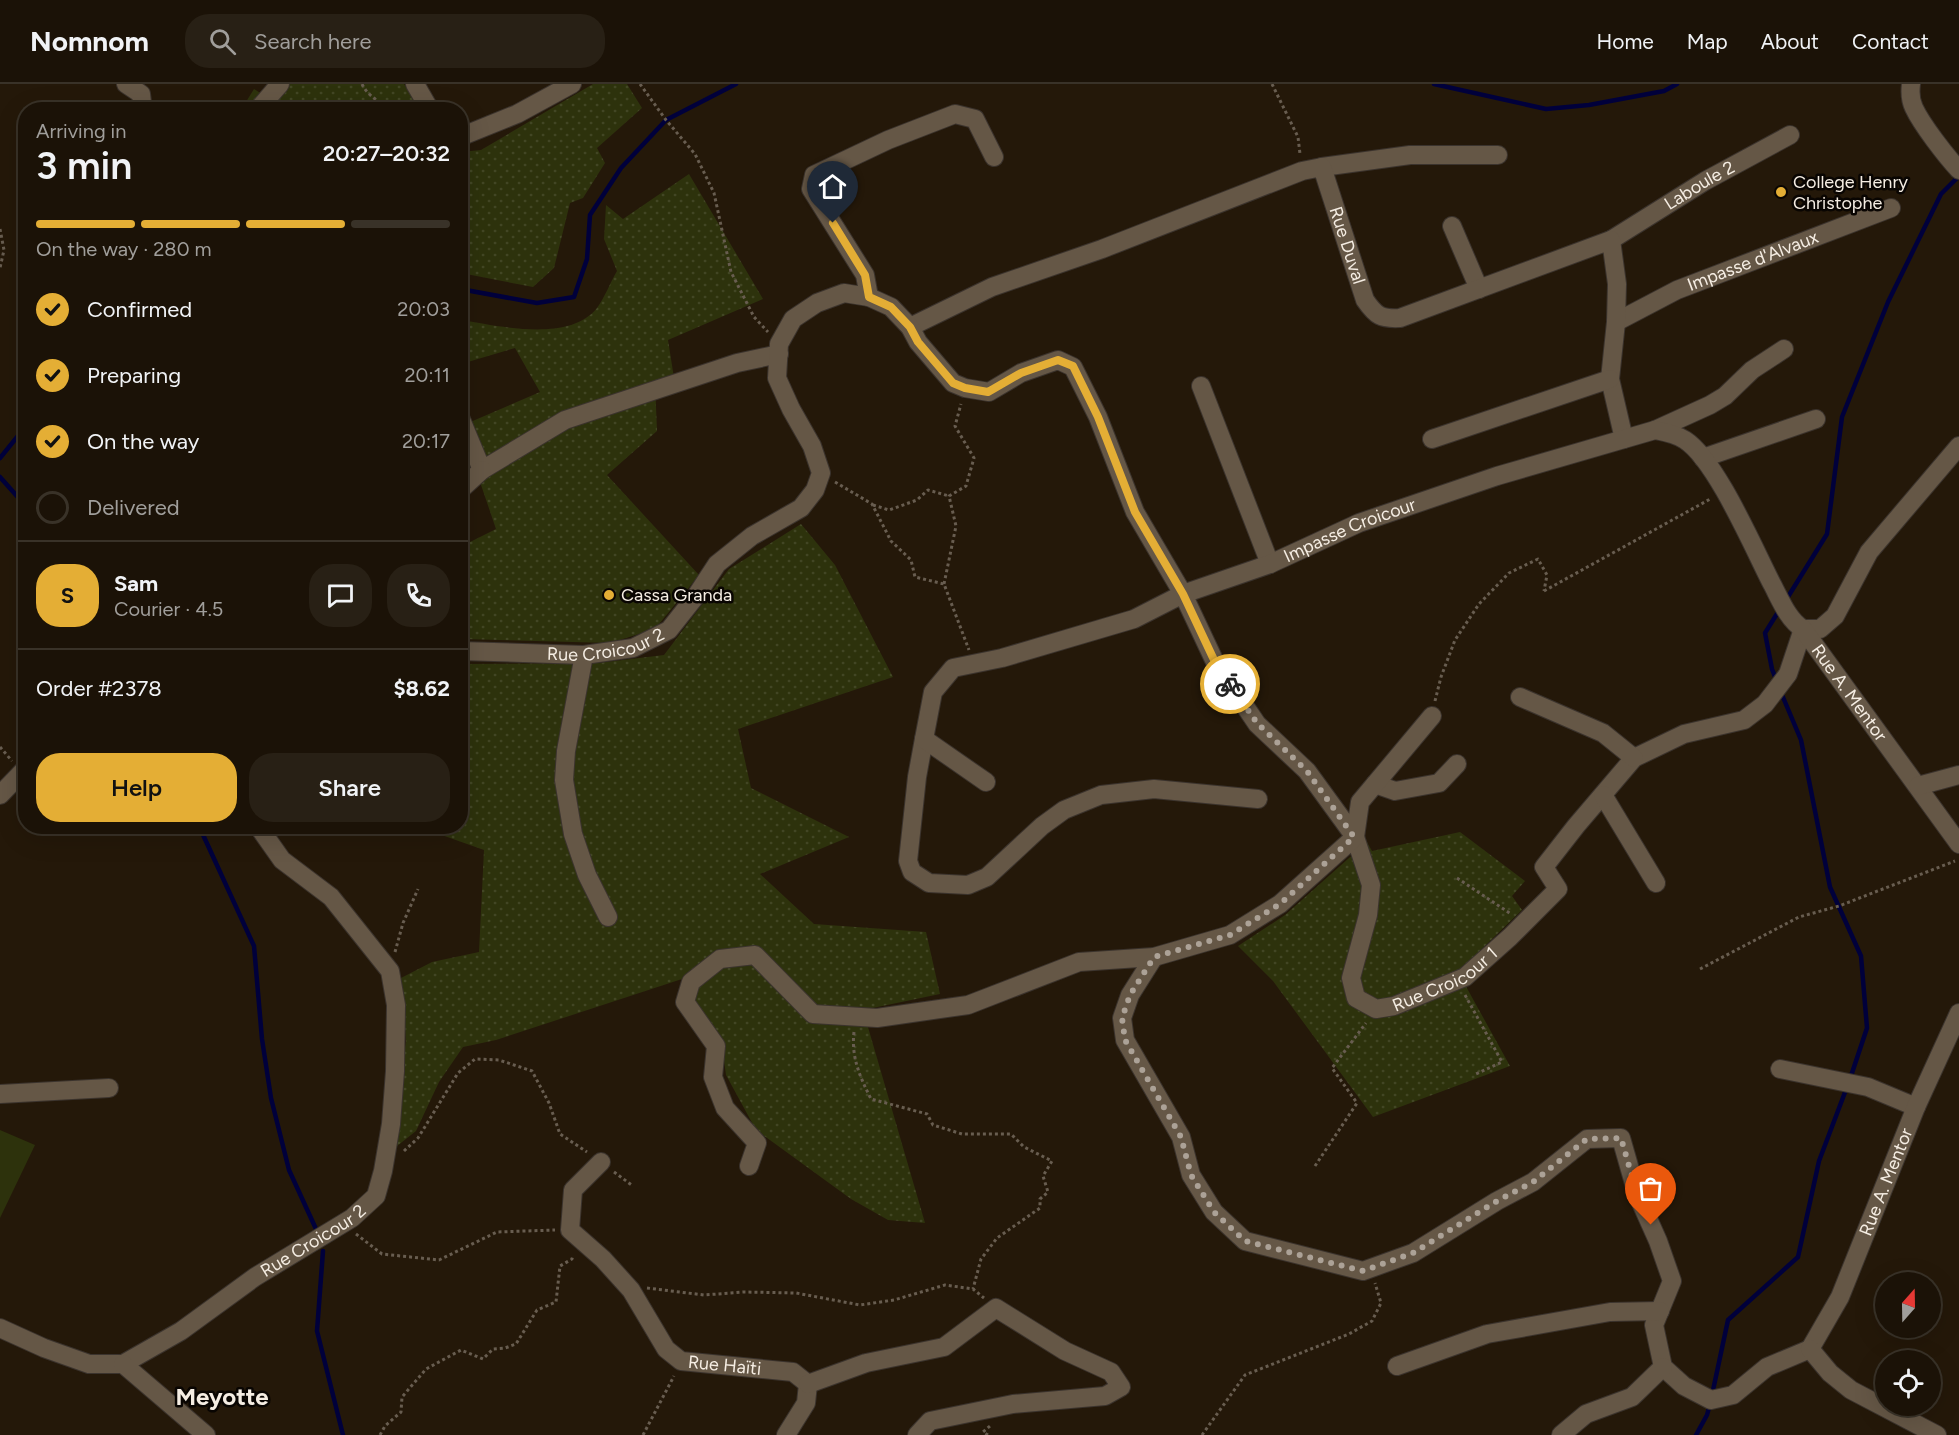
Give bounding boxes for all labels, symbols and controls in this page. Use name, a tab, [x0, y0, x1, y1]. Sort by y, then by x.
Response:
search box	[185, 14, 605, 68]
text: Nomnom	[30, 24, 149, 58]
icon: search	[206, 25, 239, 58]
text: Search here	[254, 28, 371, 55]
text: Home	[1597, 29, 1654, 54]
text: Map	[1687, 29, 1728, 54]
text: About	[1761, 29, 1819, 54]
text: Contact	[1852, 29, 1929, 54]
text: Arriving in	[36, 119, 126, 143]
text: 20:27–20:32	[323, 140, 450, 167]
text: 3 min	[36, 142, 132, 189]
street label: Laboule 2	[1660, 156, 1738, 215]
pin	[807, 161, 858, 223]
icon: home	[816, 170, 849, 203]
place label: College Henry Christophe	[1793, 171, 1908, 214]
marker: College Henry Christophe	[1774, 185, 1788, 199]
street label: Rue Duval	[1324, 204, 1370, 287]
street label: Impasse d'Alvaux	[1684, 226, 1822, 296]
text: On the way · 280 m	[36, 237, 211, 261]
icon: check	[36, 293, 69, 326]
text: Confirmed	[87, 296, 192, 323]
text: 20:03	[397, 297, 450, 321]
icon: check	[36, 359, 69, 392]
text: Preparing	[87, 362, 181, 389]
text: 20:11	[404, 363, 450, 387]
icon: check	[36, 425, 69, 458]
text: On the way	[87, 428, 199, 455]
text: 20:17	[402, 429, 450, 453]
street label: Impasse Croicour	[1280, 493, 1419, 567]
text: Delivered	[87, 494, 180, 521]
button: chat	[309, 564, 372, 627]
button: phone	[387, 564, 450, 627]
text: Sam	[114, 570, 158, 597]
text: S	[61, 582, 74, 609]
place label: Cassa Granda	[621, 584, 732, 606]
marker: Cassa Granda	[602, 588, 616, 602]
text: Courier · 4.5	[114, 597, 223, 621]
street label: Rue Croicour 2	[547, 623, 668, 666]
street label: Rue A. Mentor	[1807, 640, 1892, 746]
courier	[1200, 654, 1260, 714]
icon: bike	[1214, 668, 1247, 701]
text: Order #2378	[36, 675, 162, 702]
text: $8.62	[393, 675, 450, 702]
button: Help	[36, 753, 237, 822]
button: Share	[249, 753, 450, 822]
street label: Rue Croicour 1	[1389, 942, 1502, 1017]
street label: Rue A. Mentor	[1855, 1125, 1918, 1239]
pin	[1625, 1163, 1676, 1225]
icon: bag	[1634, 1172, 1667, 1205]
street label: Rue Croicour 2	[257, 1200, 371, 1282]
north arrow	[1875, 1272, 1941, 1338]
map controls	[1875, 1272, 1941, 1416]
button: locate	[1875, 1350, 1941, 1416]
street label: Rue Haïti	[687, 1351, 762, 1380]
district label: Meyotte	[175, 1382, 269, 1411]

